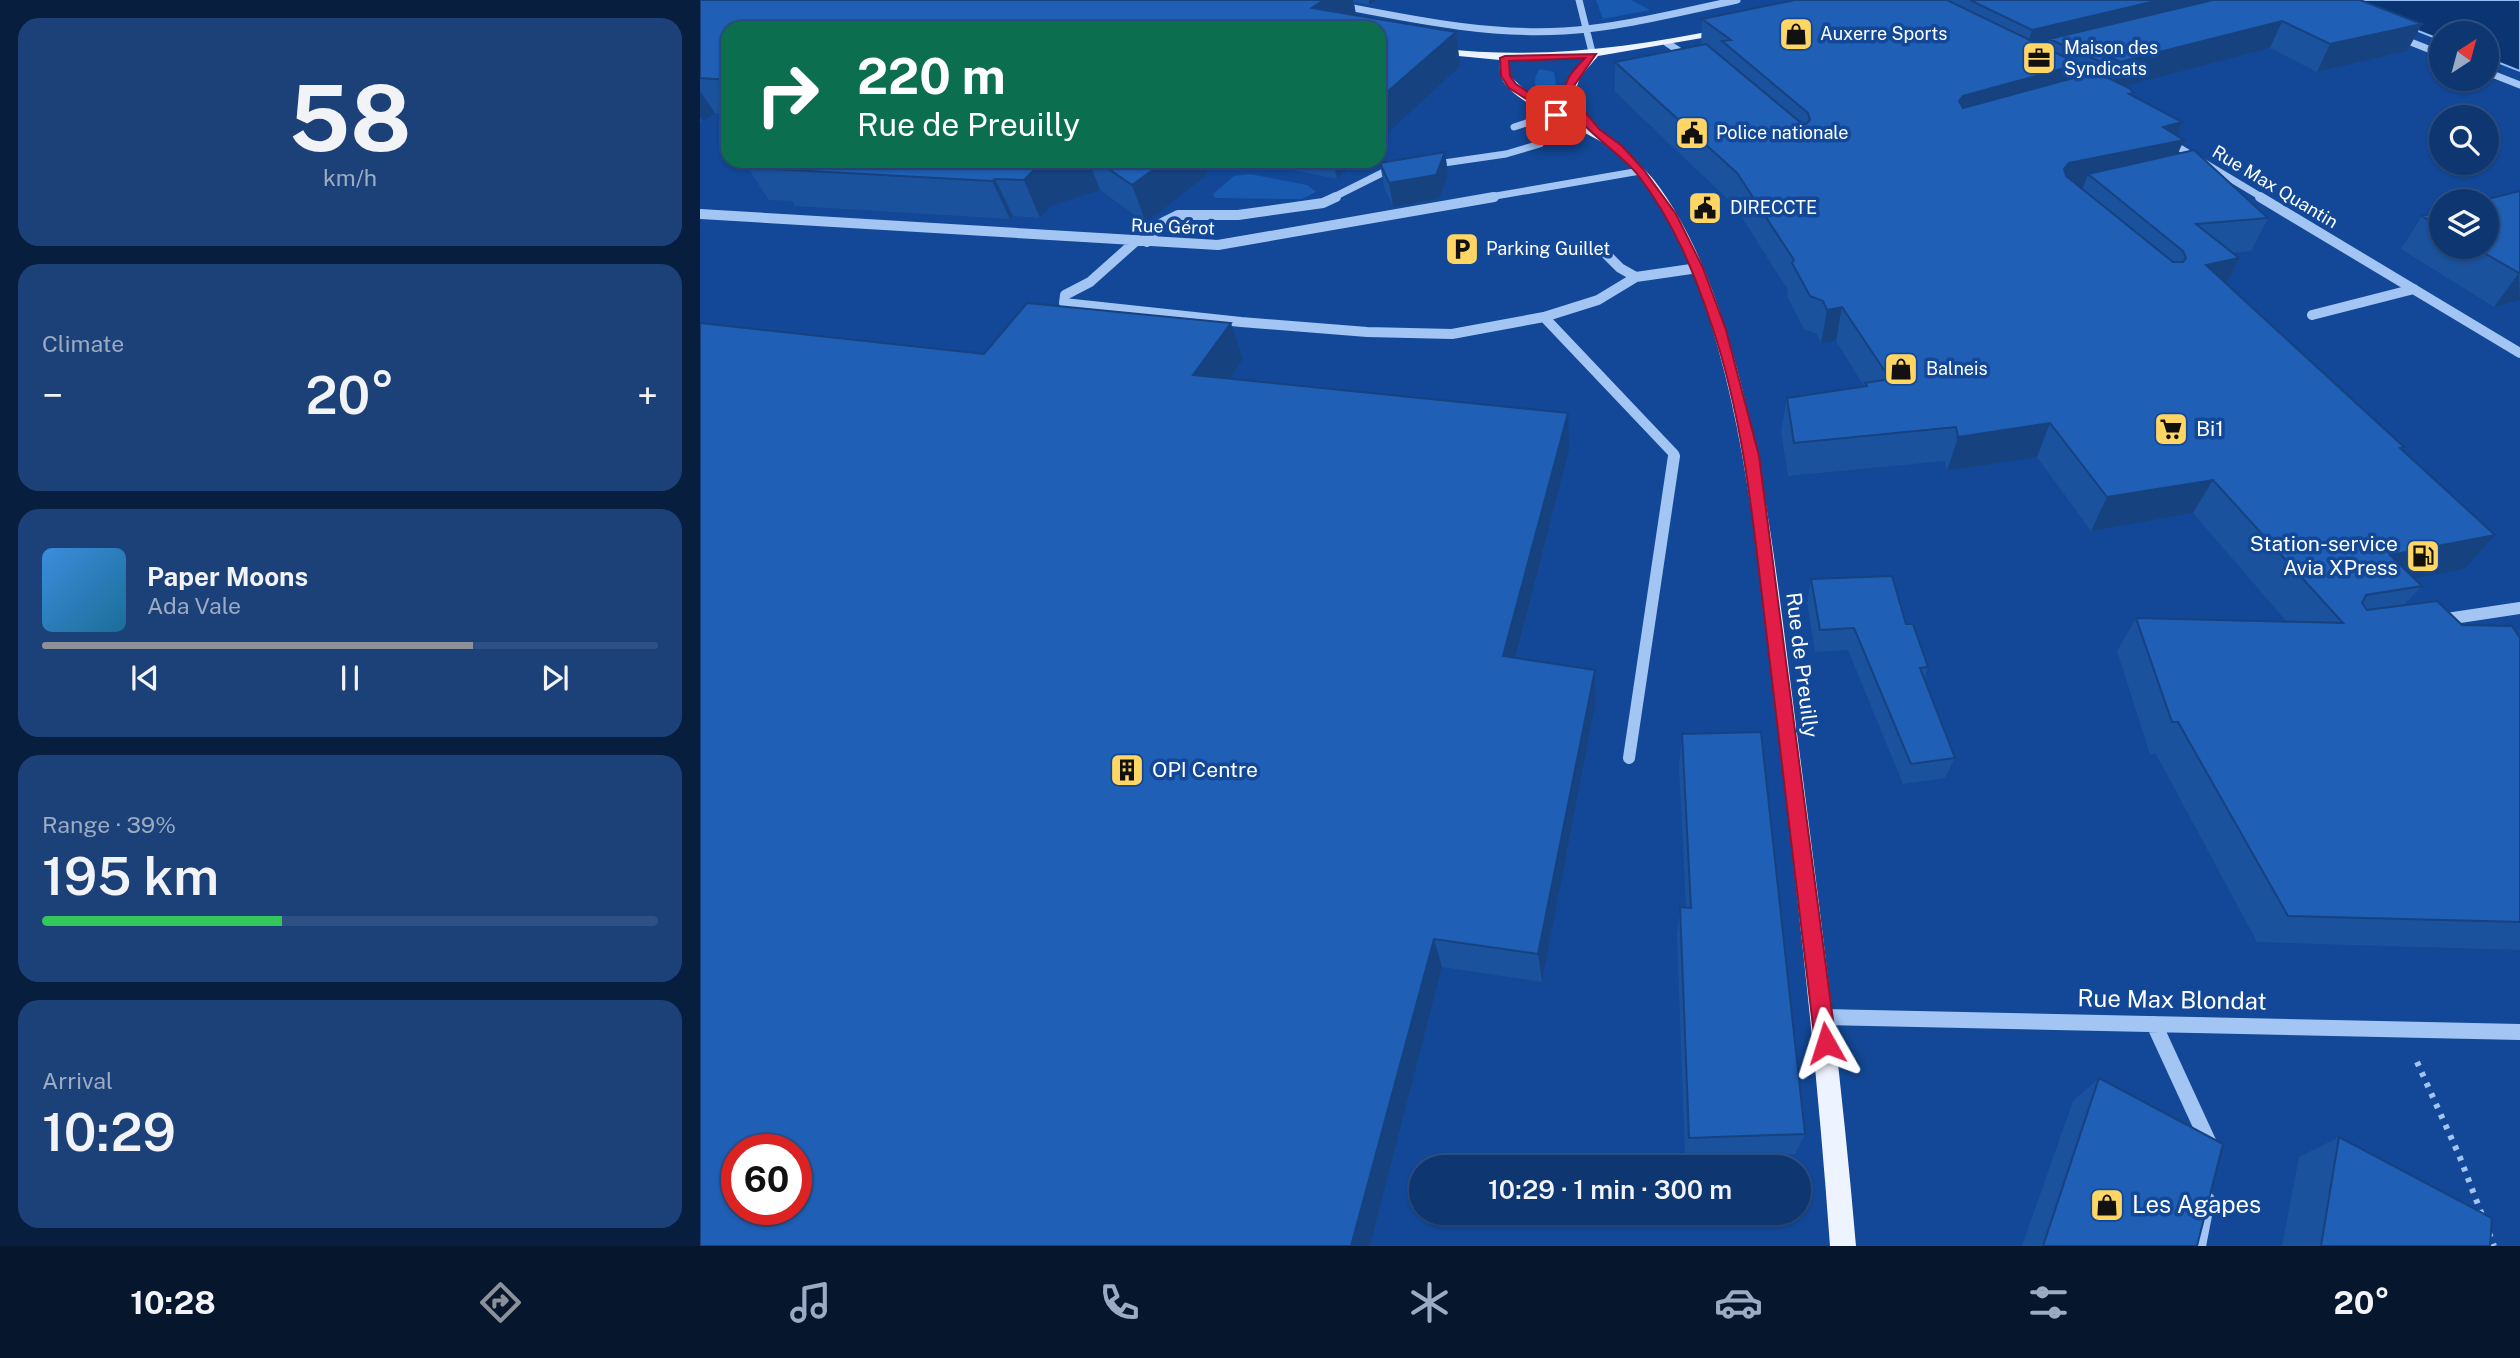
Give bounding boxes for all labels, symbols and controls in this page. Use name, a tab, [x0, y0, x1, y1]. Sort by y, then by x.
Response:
shop icon: Auxerre Sports	[1777, 15, 1815, 53]
north arrow	[2429, 21, 2499, 91]
map controls	[2429, 21, 2499, 259]
place label: Auxerre Sports	[1820, 23, 1947, 44]
place label: Maison des Syndicats	[2064, 37, 2158, 79]
office icon: Maison des Syndicats	[2020, 39, 2058, 77]
text: 220 m	[857, 47, 1006, 105]
icon: right	[742, 49, 833, 140]
text: 58	[289, 65, 411, 171]
pin	[1526, 85, 1586, 145]
icon: arrive	[1537, 96, 1575, 134]
button: search	[2429, 105, 2499, 175]
text: Rue de Preuilly	[857, 106, 1080, 143]
public building icon: Police nationale	[1673, 114, 1711, 152]
place label: Police nationale	[1716, 122, 1849, 143]
street label: Rue Max Quantin	[2209, 141, 2342, 232]
text: km/h	[323, 164, 377, 191]
public building icon: DIRECCTE	[1686, 189, 1724, 227]
button: layers	[2429, 189, 2499, 259]
place label: DIRECCTE	[1730, 197, 1817, 218]
street label: Rue Gérot	[1131, 215, 1215, 238]
parking icon: Parking Guillet	[1443, 230, 1481, 268]
place label: Parking Guillet	[1486, 238, 1610, 259]
text: Climate	[42, 330, 124, 357]
shop icon: Balneis	[1882, 350, 1920, 388]
place label: Balneis	[1926, 358, 1988, 379]
text: 20°	[305, 365, 395, 426]
text: −	[42, 373, 63, 418]
text: +	[637, 373, 658, 418]
supermarket icon: Bi1	[2152, 410, 2190, 448]
place label: Bi1	[2196, 416, 2224, 441]
place label: Station-service Avia XPress	[2250, 531, 2398, 580]
fuel station icon: Station-service Avia XPress	[2404, 537, 2442, 575]
text: Paper Moons	[147, 561, 308, 592]
street label: Rue de Preuilly	[1781, 591, 1824, 739]
text: Ada Vale	[147, 592, 241, 619]
icon: previous	[126, 659, 164, 697]
icon: pause	[331, 659, 369, 697]
icon: next	[536, 659, 574, 697]
building icon: OPI Centre	[1108, 751, 1146, 789]
place label: OPI Centre	[1152, 757, 1258, 782]
text: Range · 39%	[42, 811, 176, 838]
text: 195 km	[42, 846, 219, 907]
street label: Rue Max Blondat	[2077, 983, 2267, 1015]
position arrow	[1789, 1006, 1863, 1080]
text: Arrival	[42, 1067, 113, 1094]
text: 10:29	[42, 1102, 176, 1163]
speed limit sign: 60	[721, 1134, 812, 1225]
text: 10:29 · 1 min · 300 m	[1488, 1174, 1732, 1205]
shop icon: Les Agapes	[2088, 1186, 2126, 1224]
place label: Les Agapes	[2132, 1190, 2261, 1218]
icon: directions	[476, 1278, 525, 1327]
icon: music	[786, 1278, 835, 1327]
icon: phone	[1095, 1278, 1144, 1327]
icon: climate	[1405, 1278, 1454, 1327]
icon: car	[1714, 1278, 1763, 1327]
icon: filters	[2024, 1278, 2073, 1327]
text: 10:28	[130, 1284, 216, 1321]
text: 20°	[2333, 1284, 2390, 1321]

